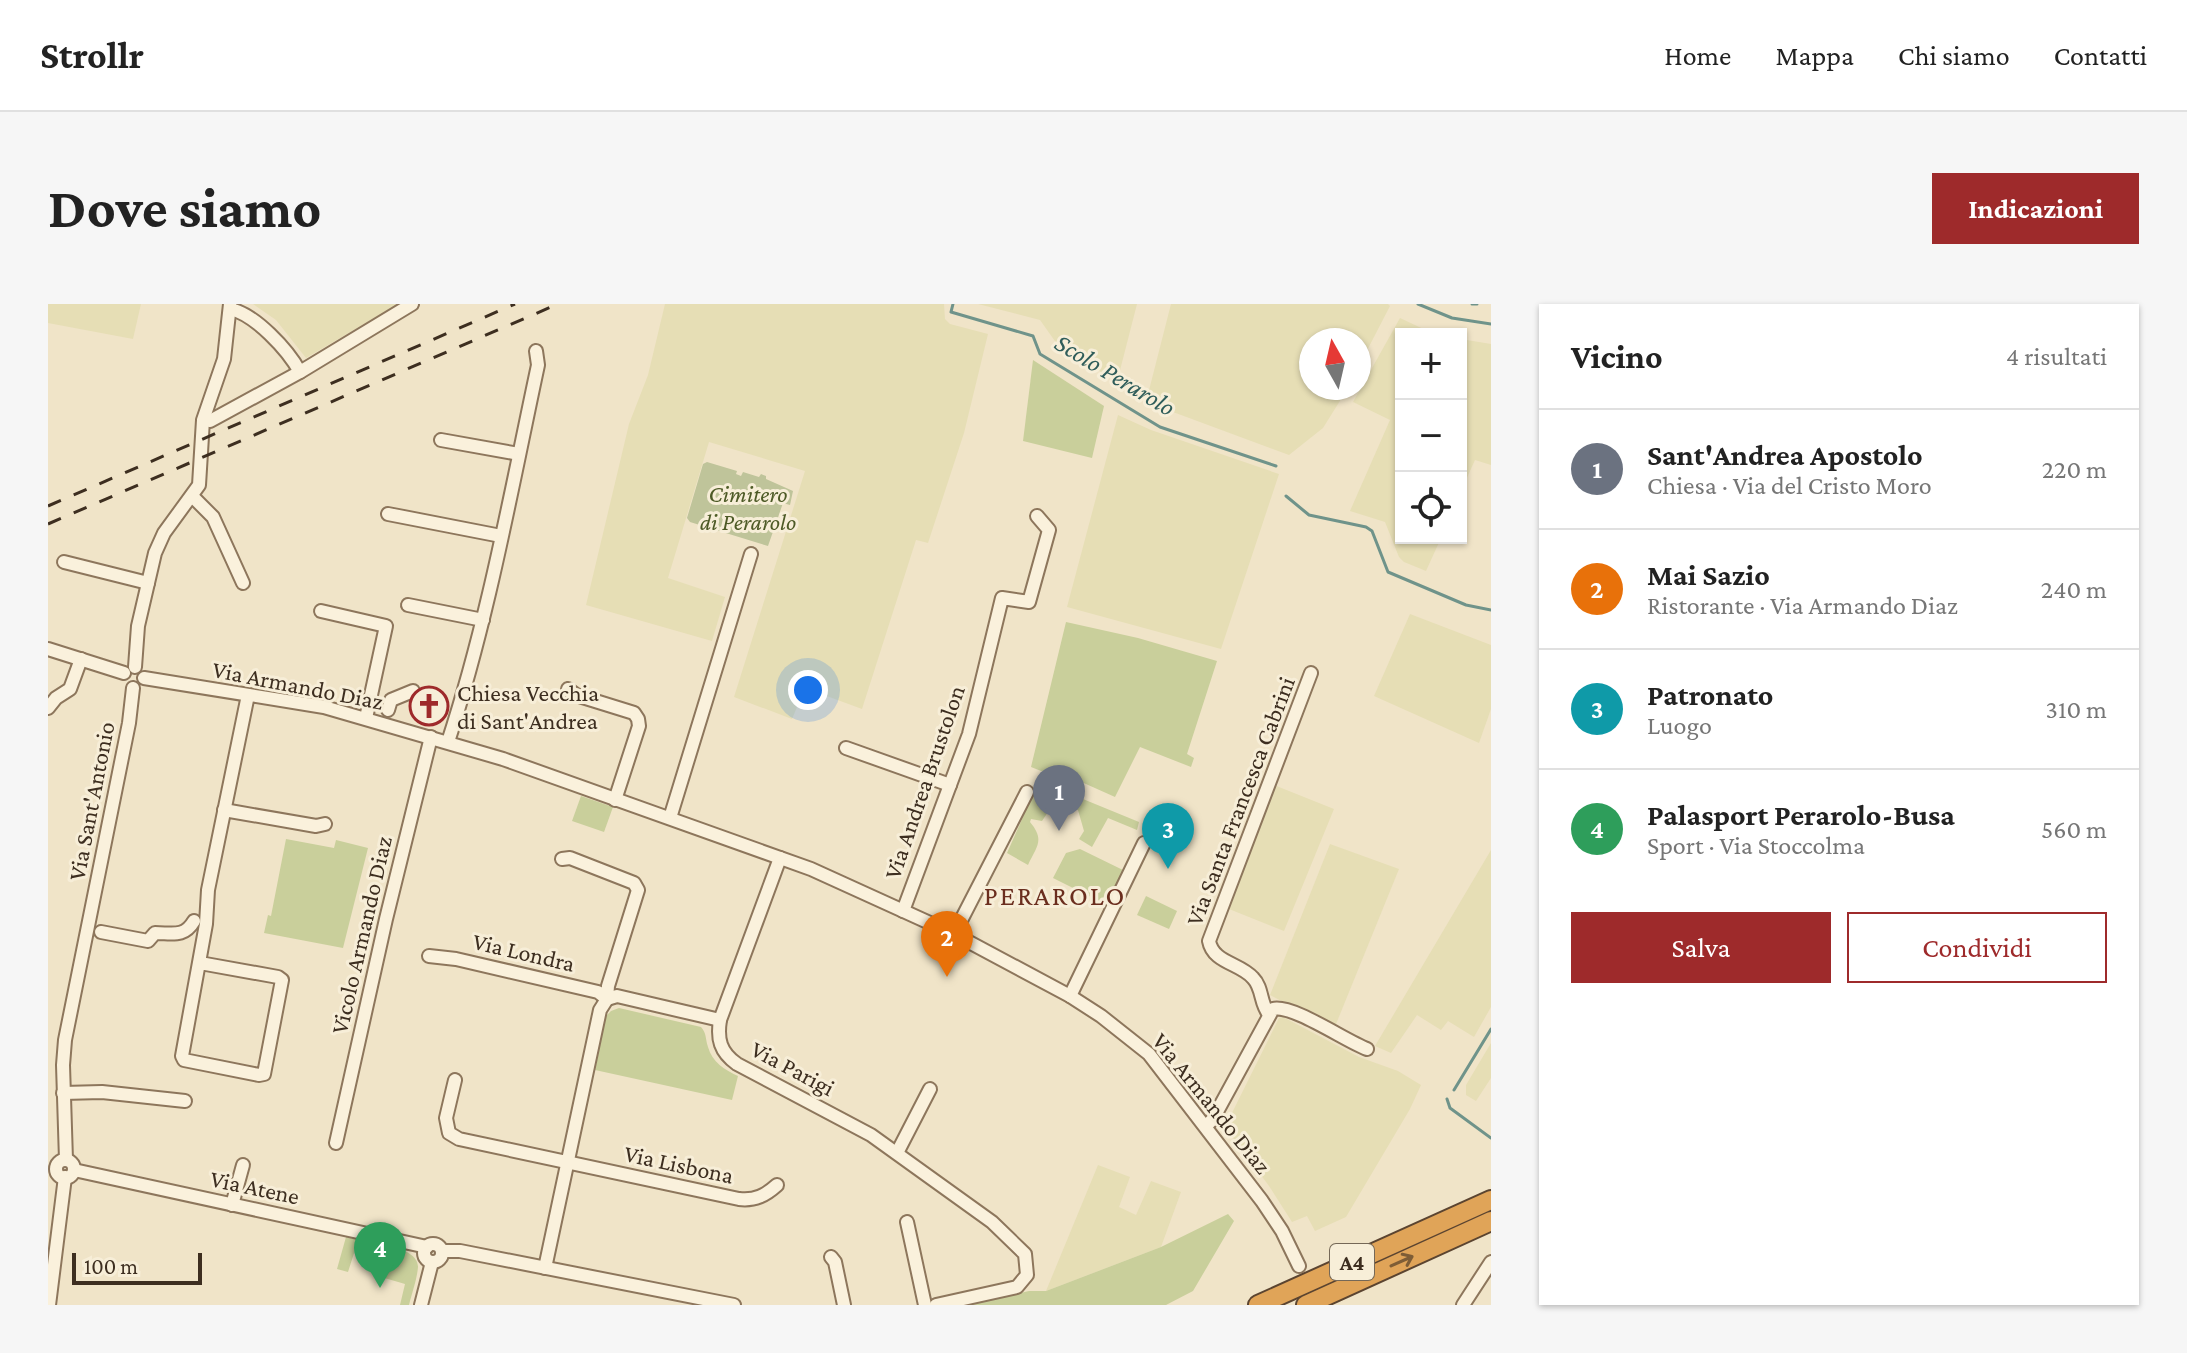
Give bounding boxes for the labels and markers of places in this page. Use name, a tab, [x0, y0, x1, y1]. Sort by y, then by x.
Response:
place label: Chiesa Vecchia di Sant'Andrea	[457, 679, 599, 734]
church icon: Chiesa Vecchia di Sant'Andrea	[408, 685, 450, 727]
pin: 1	[1033, 765, 1085, 831]
pin: 3	[1142, 803, 1194, 869]
pin: 2	[921, 911, 973, 977]
pin: 4	[354, 1222, 406, 1288]

